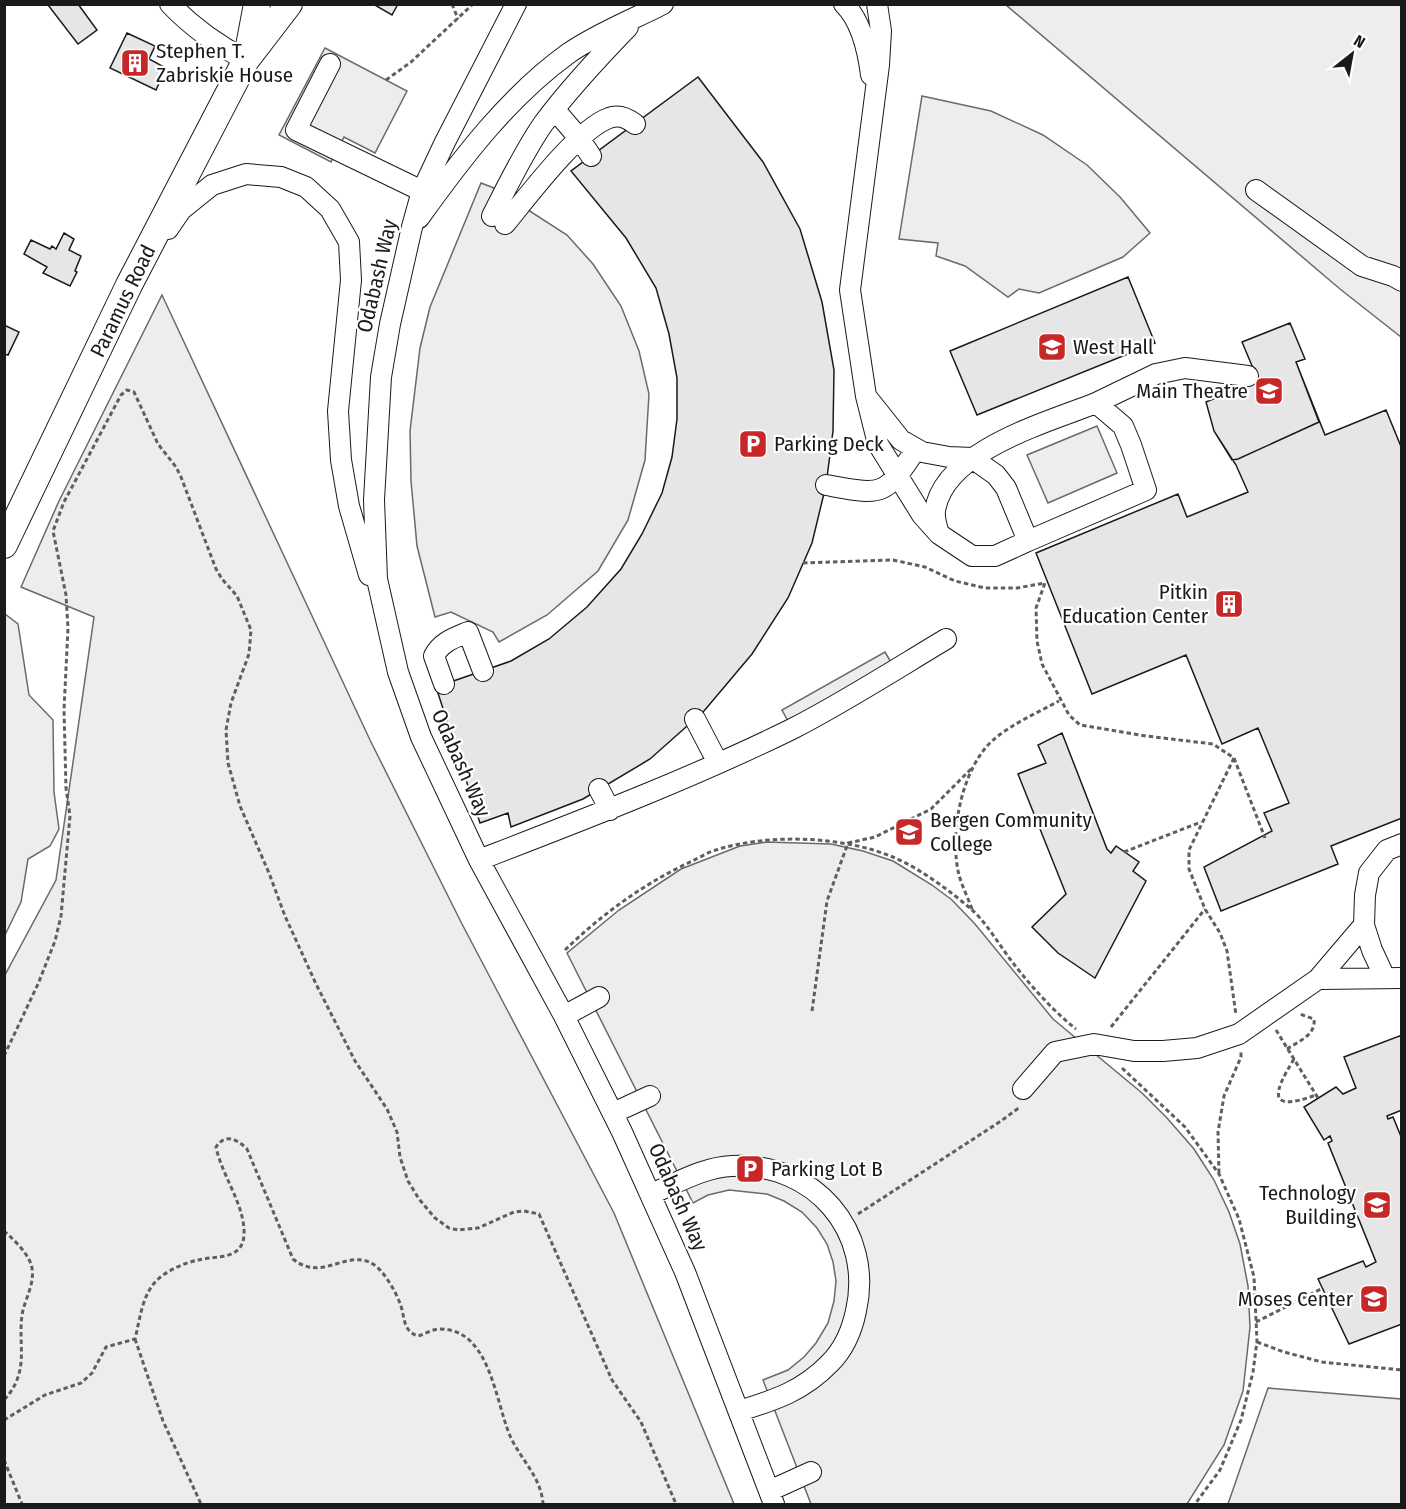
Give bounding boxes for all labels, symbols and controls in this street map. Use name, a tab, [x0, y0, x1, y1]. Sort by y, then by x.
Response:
north arrow	[1322, 24, 1382, 84]
text: N	[1350, 31, 1368, 52]
place label: Stephen T. Zabriskie House	[156, 38, 293, 88]
building icon: Stephen T. Zabriskie House	[119, 47, 151, 79]
street label: Odabash Way	[351, 216, 403, 335]
street label: Paramus Road	[85, 241, 161, 361]
school or university icon: West Hall	[1036, 331, 1068, 363]
place label: West Hall	[1073, 334, 1154, 360]
school or university icon: Main Theatre	[1253, 375, 1285, 407]
place label: Main Theatre	[1136, 378, 1248, 404]
parking icon: Parking Deck	[737, 428, 769, 460]
place label: Parking Deck	[774, 431, 884, 457]
place label: Pitkin Education Center	[1062, 579, 1209, 629]
building icon: Pitkin Education Center	[1213, 588, 1245, 620]
street label: Odabash Way	[426, 705, 497, 822]
place label: Bergen Community College	[930, 807, 1093, 857]
school or university icon: Bergen Community College	[893, 816, 925, 848]
street label: Odabash Way	[643, 1139, 714, 1256]
parking icon: Parking Lot B	[734, 1153, 766, 1185]
place label: Parking Lot B	[771, 1156, 883, 1182]
place label: Technology Building	[1259, 1180, 1357, 1230]
school or university icon: Technology Building	[1361, 1189, 1393, 1221]
school or university icon: Moses Center	[1358, 1283, 1390, 1315]
place label: Moses Center	[1238, 1286, 1354, 1312]

